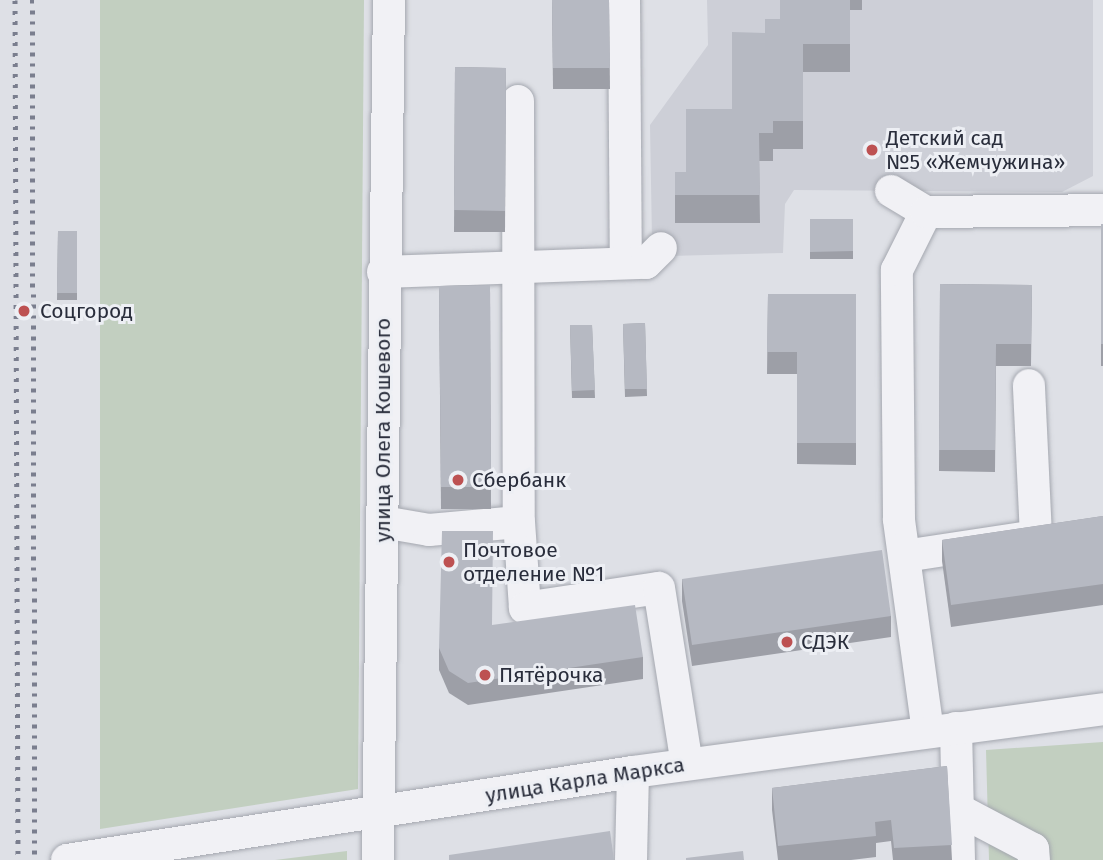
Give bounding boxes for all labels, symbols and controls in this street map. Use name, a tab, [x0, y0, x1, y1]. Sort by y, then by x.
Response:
place label: Детский сад №5 «Жемчужина»	[886, 125, 1065, 175]
marker: Детский сад №5 «Жемчужина»	[864, 142, 880, 158]
place label: Соцгород	[40, 298, 133, 324]
marker: Соцгород	[14, 301, 34, 321]
street label: улица Олега Кошевого	[370, 318, 396, 542]
place label: Сбербанк	[472, 467, 566, 493]
marker: Сбербанк	[450, 472, 466, 488]
place label: Почтовое отделение №1	[463, 537, 604, 587]
marker: Почтовое отделение №1	[441, 554, 457, 570]
place label: СДЭК	[801, 629, 849, 655]
marker: СДЭК	[779, 634, 795, 650]
place label: Пятёрочка	[499, 662, 603, 688]
marker: Пятёрочка	[477, 667, 493, 683]
street label: улица Карла Маркса	[484, 752, 686, 808]

